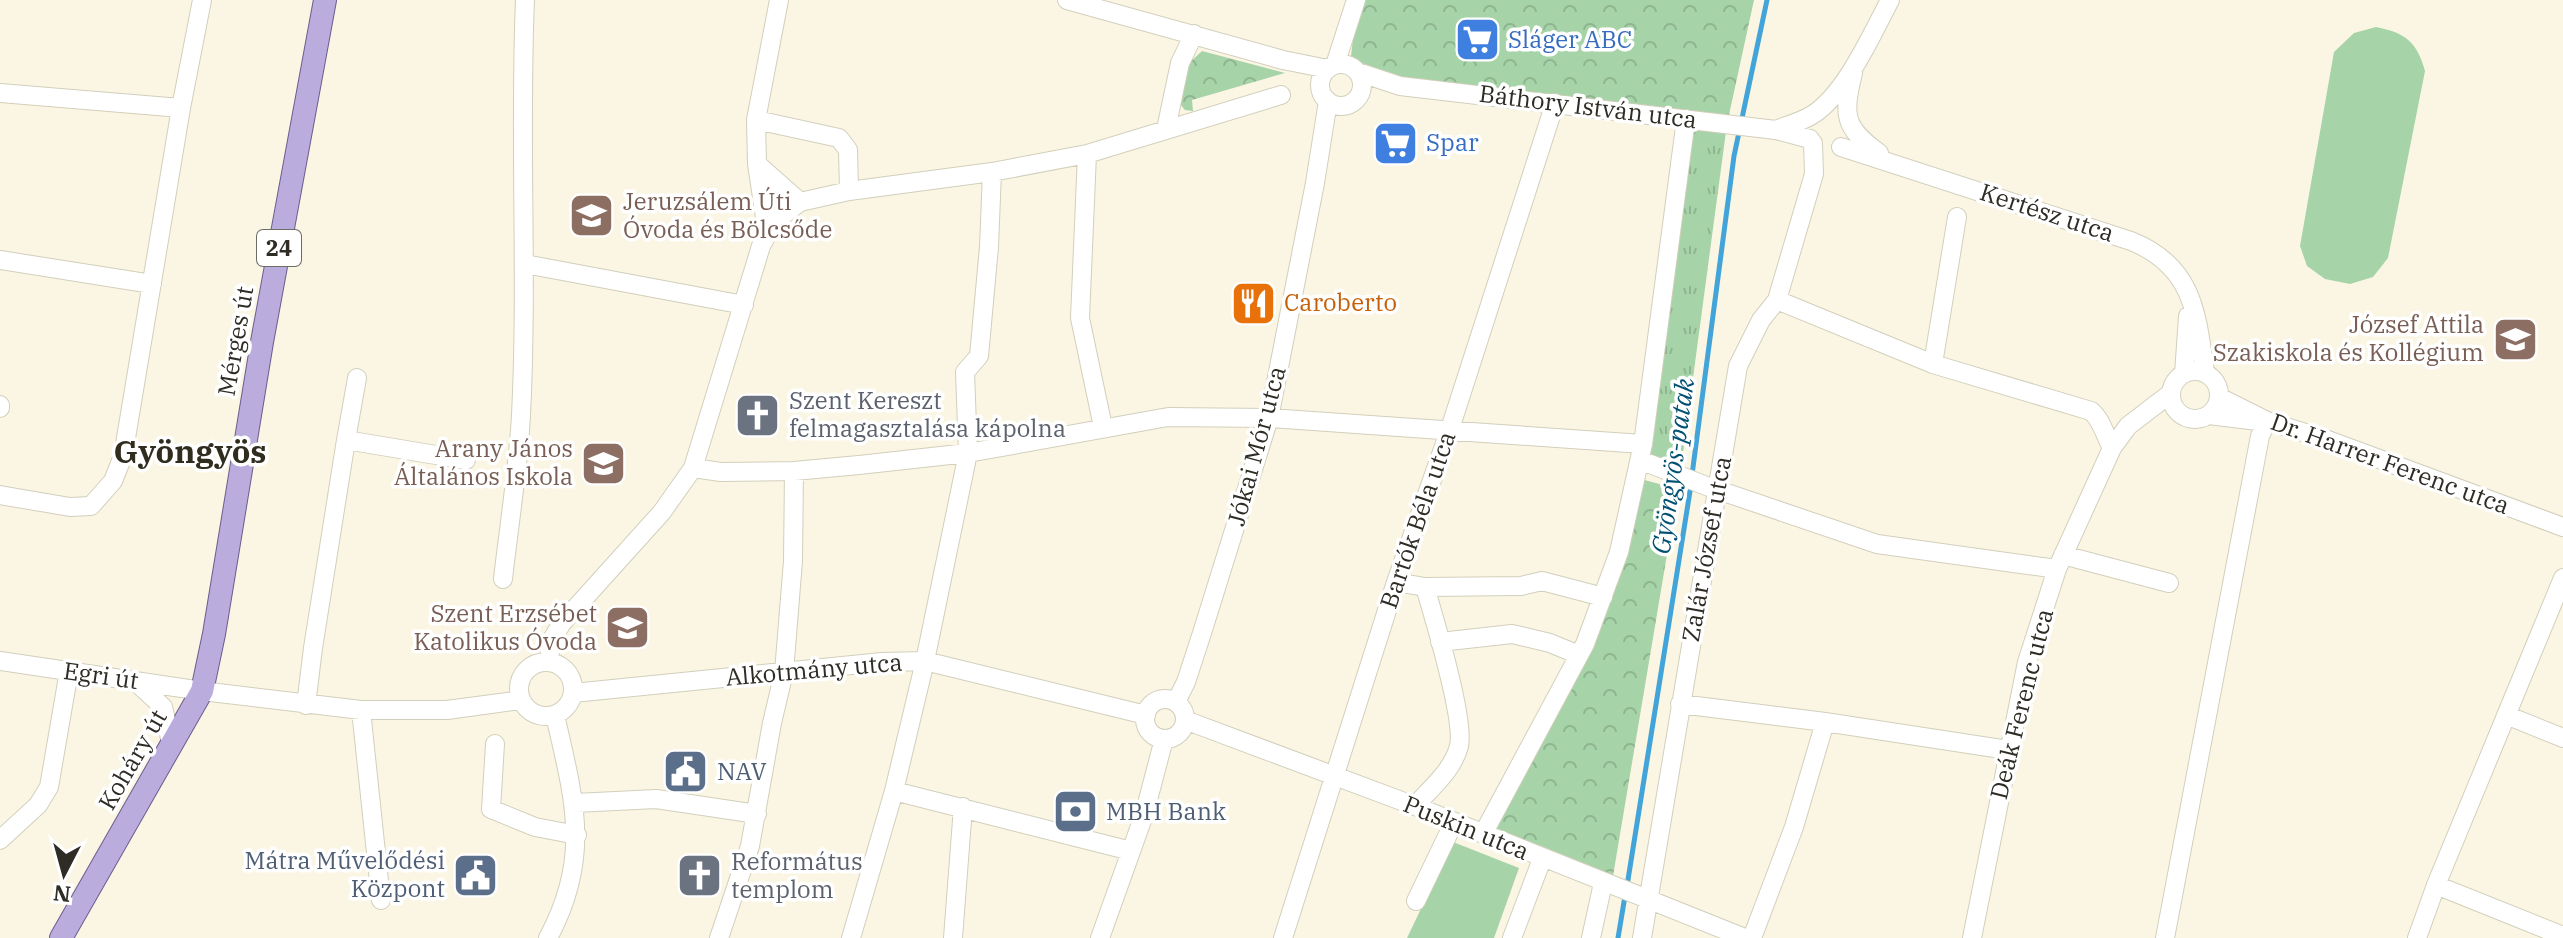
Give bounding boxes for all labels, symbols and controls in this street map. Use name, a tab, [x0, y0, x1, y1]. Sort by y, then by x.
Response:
supermarket icon: Sláger ABC	[1453, 16, 1501, 64]
place label: Sláger ABC	[1508, 23, 1632, 55]
street label: Báthory István utca	[1477, 77, 1699, 135]
supermarket icon: Spar	[1371, 119, 1419, 167]
place label: Spar	[1426, 126, 1479, 158]
street label: Kertész utca	[1976, 175, 2118, 249]
place label: Jeruzsálem Úti Óvoda és Bölcsőde	[623, 185, 832, 245]
school or university icon: Jeruzsálem Úti Óvoda és Bölcsőde	[568, 192, 616, 240]
road number: 24	[257, 230, 301, 266]
restaurant icon: Caroberto	[1229, 279, 1277, 327]
street label: Mérges út	[210, 283, 260, 398]
place label: Caroberto	[1284, 286, 1397, 318]
place label: József Attila Szakiskola és Kollégium	[2213, 308, 2484, 368]
school or university icon: József Attila Szakiskola és Kollégium	[2491, 315, 2539, 363]
street label: Jókai Mór utca	[1219, 362, 1293, 529]
water label: Gyöngyös-patak	[1643, 376, 1701, 556]
place label: Szent Kereszt felmagasztalása kápolna	[789, 384, 1066, 444]
church icon: Szent Kereszt felmagasztalása kápolna	[734, 391, 782, 439]
street label: Dr. Harrer Ferenc utca	[2266, 405, 2514, 521]
street label: Bartók Béla utca	[1372, 427, 1462, 612]
district label: Gyöngyös	[113, 430, 267, 472]
place label: Arany János Általános Iskola	[394, 432, 573, 492]
school or university icon: Arany János Általános Iskola	[580, 439, 628, 487]
street label: Zalár József utca	[1674, 453, 1738, 644]
place label: Szent Erzsébet Katolikus Óvoda	[413, 597, 597, 657]
school or university icon: Szent Erzsébet Katolikus Óvoda	[604, 604, 652, 652]
street label: Deák Ferenc utca	[1982, 605, 2060, 802]
street label: Alkotmány utca	[724, 645, 904, 693]
street label: Egri út	[62, 654, 141, 696]
street label: Koháry út	[91, 703, 174, 816]
public building icon: NAV	[662, 748, 710, 796]
place label: NAV	[717, 755, 767, 787]
street label: Puskin utca	[1399, 787, 1534, 867]
bank icon: MBH Bank	[1051, 788, 1099, 836]
place label: MBH Bank	[1106, 795, 1226, 827]
north arrow	[24, 834, 104, 914]
place label: Mátra Művelődési Központ	[245, 844, 445, 904]
place label: Református templom	[731, 845, 863, 905]
public building icon: Mátra Művelődési Központ	[452, 851, 500, 899]
church icon: Református templom	[676, 852, 724, 900]
text: N	[52, 879, 72, 910]

